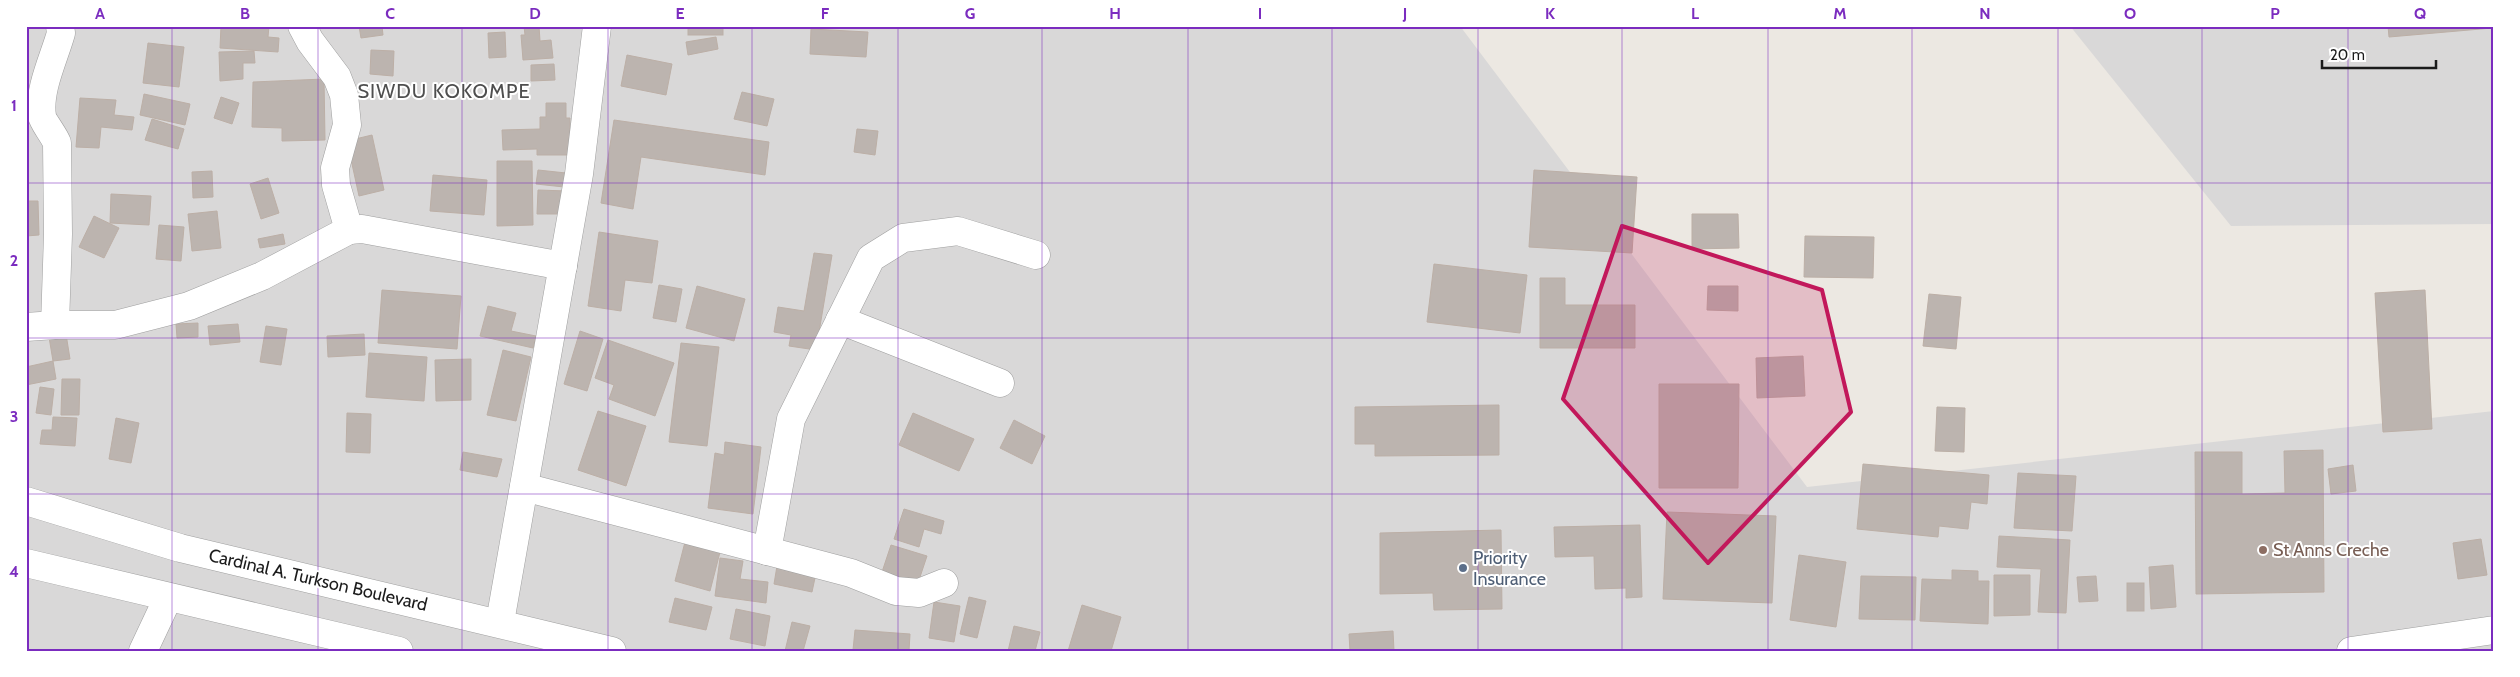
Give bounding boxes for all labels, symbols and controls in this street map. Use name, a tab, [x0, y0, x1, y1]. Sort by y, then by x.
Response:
text: A	[95, 4, 105, 23]
text: B	[240, 4, 250, 23]
text: C	[385, 4, 395, 23]
text: D	[529, 4, 541, 23]
text: E	[675, 4, 685, 23]
text: F	[821, 4, 830, 23]
text: G	[965, 4, 975, 23]
text: H	[1109, 4, 1121, 23]
text: I	[1258, 4, 1262, 23]
text: J	[1402, 4, 1407, 23]
text: K	[1545, 4, 1555, 23]
text: L	[1691, 4, 1699, 23]
text: M	[1833, 4, 1847, 23]
text: N	[1979, 4, 1991, 23]
text: O	[2124, 4, 2136, 23]
text: P	[2270, 4, 2280, 23]
text: Q	[2414, 4, 2426, 23]
scale bar	[2322, 38, 2436, 70]
text: 20 m	[2330, 46, 2365, 64]
district label: SIWDU KOKOMPE	[357, 79, 531, 103]
text: 1	[11, 96, 17, 115]
text: 2	[10, 251, 18, 270]
text: 3	[10, 407, 18, 426]
place label: St Anns Creche	[2273, 539, 2389, 561]
street label: Cardinal A. Turkson Boulevard	[207, 544, 429, 616]
marker: St Anns Creche	[2257, 544, 2269, 556]
place label: Priority Insurance	[1473, 547, 1546, 590]
text: 4	[9, 562, 19, 581]
marker: Priority Insurance	[1457, 562, 1469, 574]

